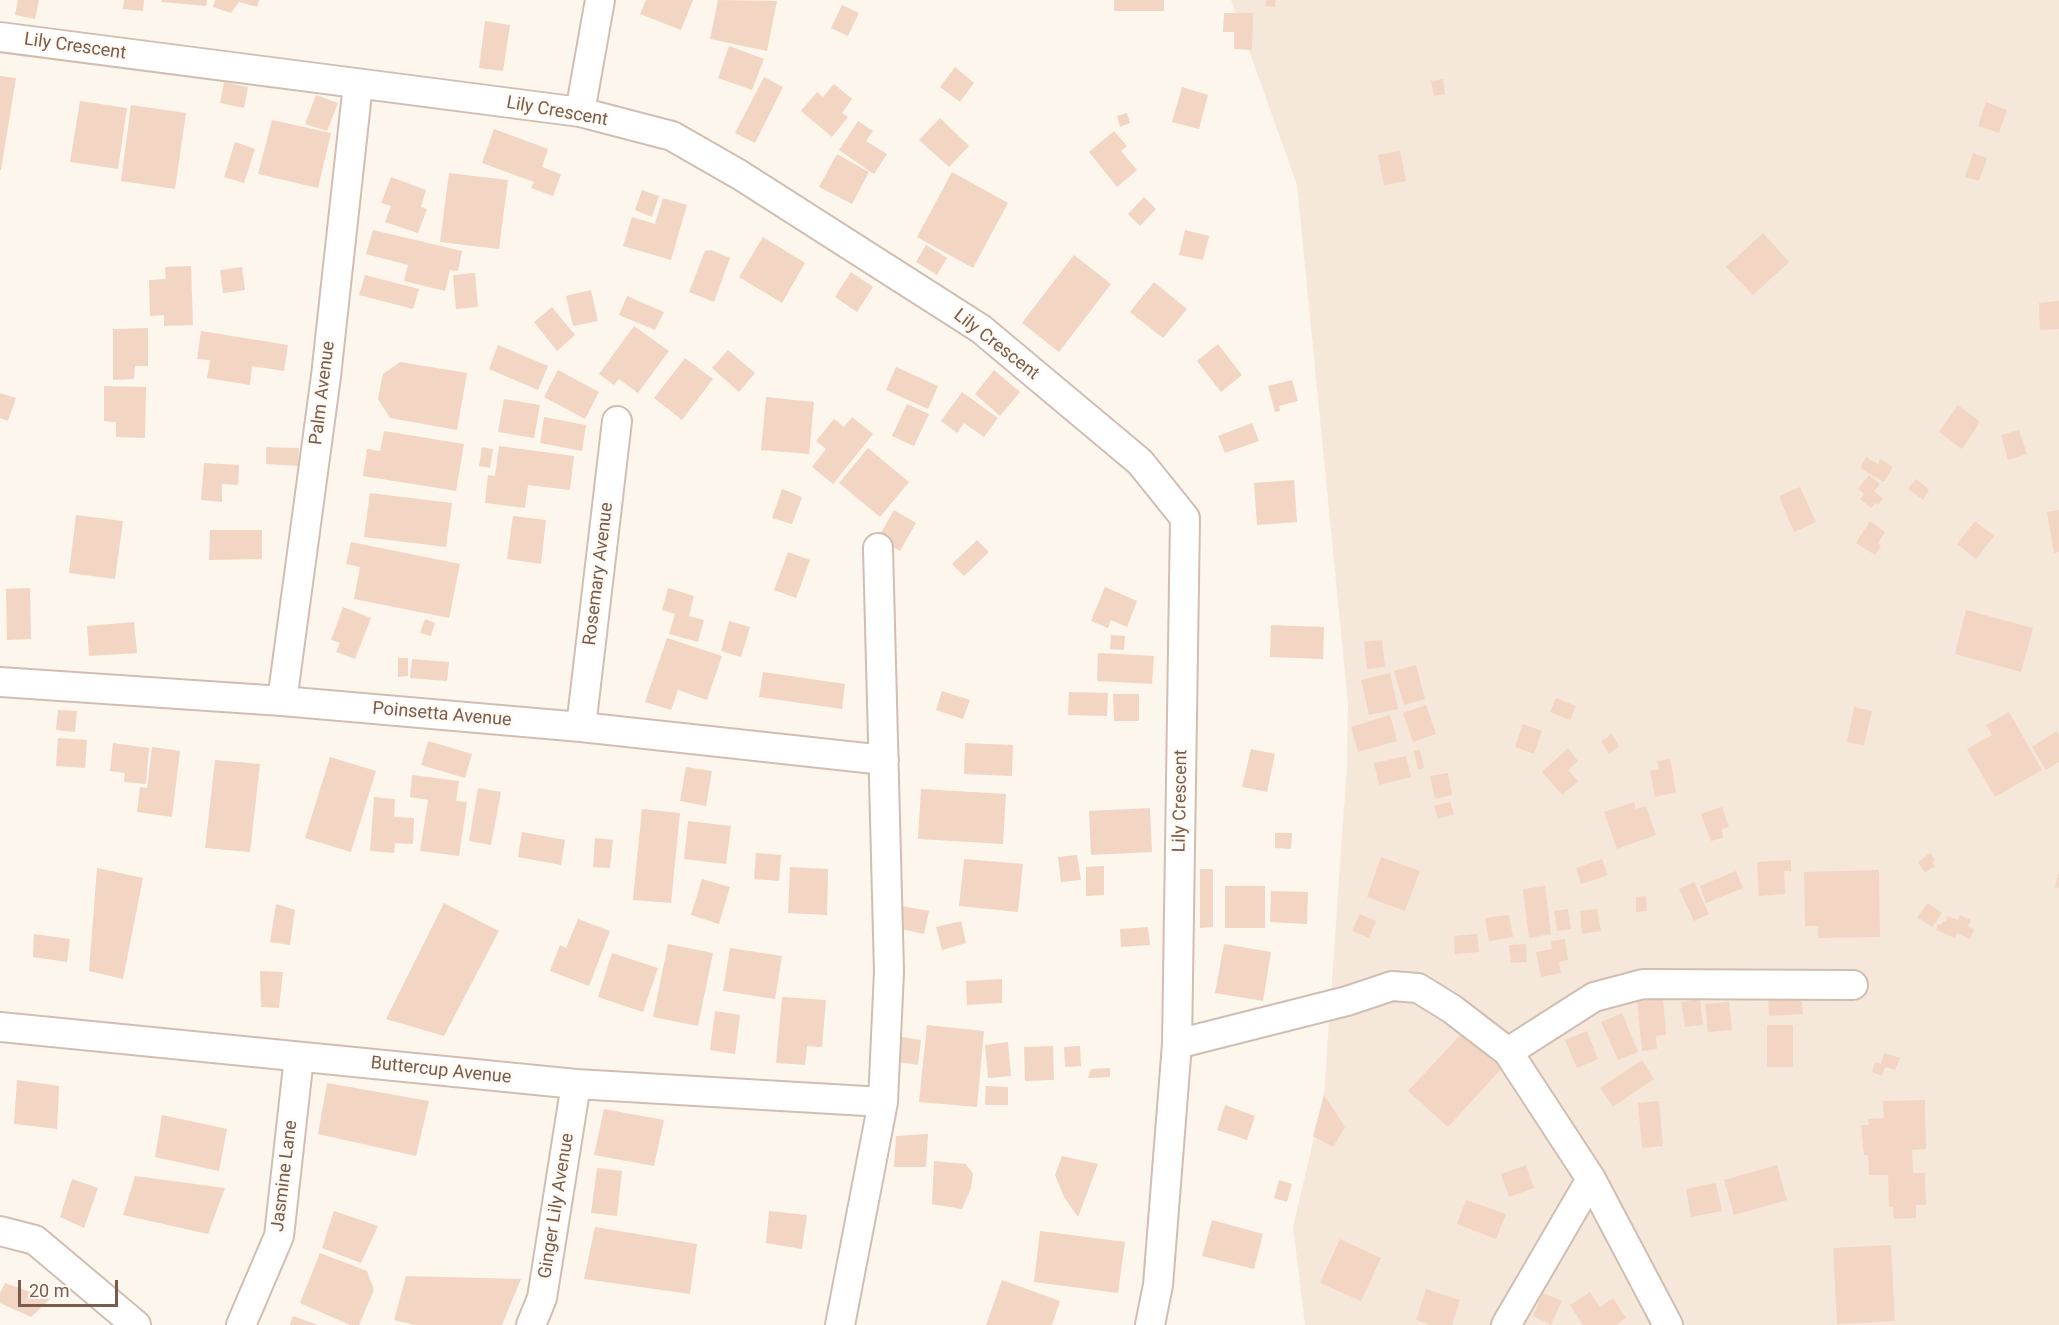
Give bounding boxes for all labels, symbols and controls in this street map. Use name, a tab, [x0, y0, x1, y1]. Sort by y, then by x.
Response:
street label: Lily Crescent	[23, 29, 127, 65]
street label: Lily Crescent	[505, 92, 609, 132]
street label: Lily Crescent	[949, 305, 1043, 385]
street label: Palm Avenue	[306, 340, 340, 446]
street label: Rosemary Avenue	[580, 501, 618, 647]
street label: Poinsetta Avenue	[372, 698, 512, 732]
street label: Lily Crescent	[1169, 749, 1193, 853]
street label: Buttercup Avenue	[370, 1053, 512, 1089]
street label: Jasmine Lane	[267, 1119, 303, 1233]
street label: Ginger Lily Avenue	[535, 1132, 579, 1280]
scale bar	[21, 1268, 122, 1306]
text: 20 m	[29, 1280, 69, 1301]

